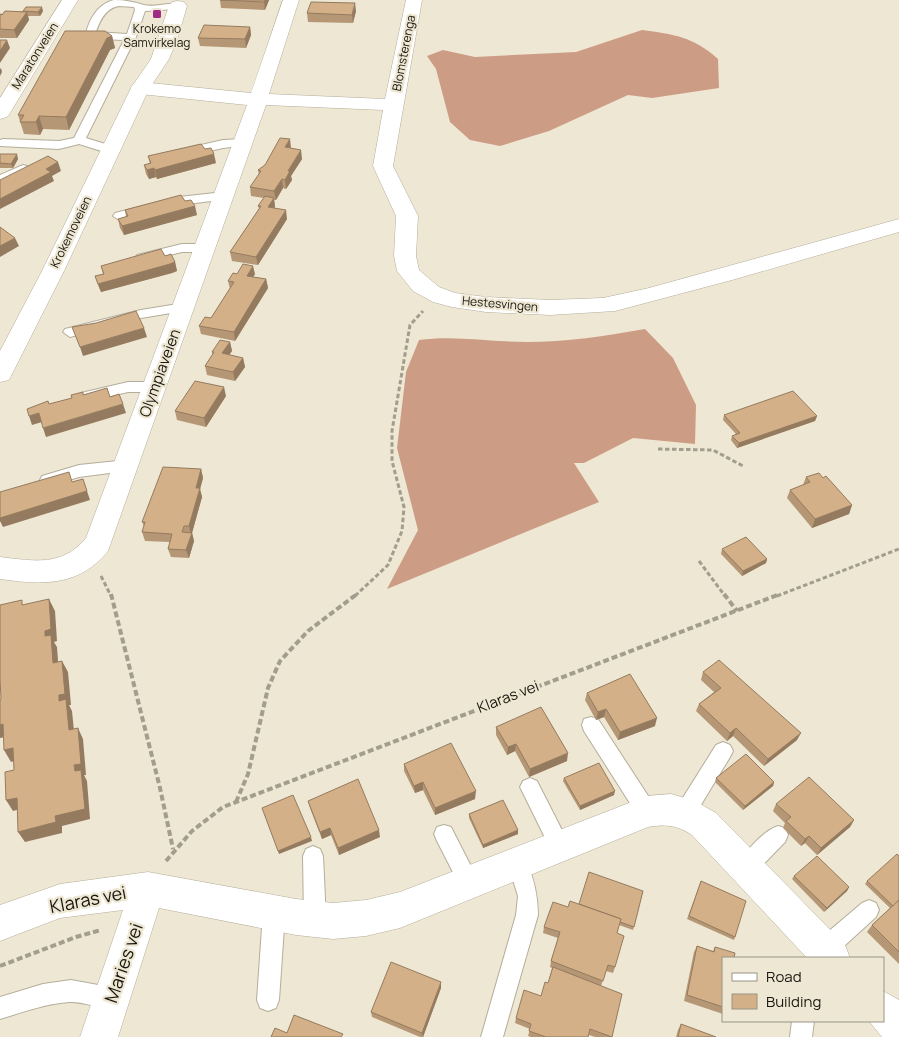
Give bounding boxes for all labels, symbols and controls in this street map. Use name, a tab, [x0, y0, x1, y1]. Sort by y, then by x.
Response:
marker: Krokemo Samvirkelag	[151, 8, 163, 20]
street label: Blomsterenga	[388, 13, 419, 92]
street label: Maratonveien	[7, 19, 62, 92]
place label: Krokemo Samvirkelag	[124, 20, 190, 51]
street label: Krokemoveien	[46, 193, 95, 270]
street label: Hestesvingen	[461, 292, 539, 315]
street label: Olympiaveien	[134, 326, 185, 420]
street label: Klaras vei	[474, 675, 542, 718]
street label: Klaras vei	[47, 880, 128, 918]
street label: Maries vei	[98, 920, 148, 1006]
legend	[722, 957, 884, 1022]
text: Road	[766, 966, 802, 987]
text: Building	[766, 991, 821, 1012]

